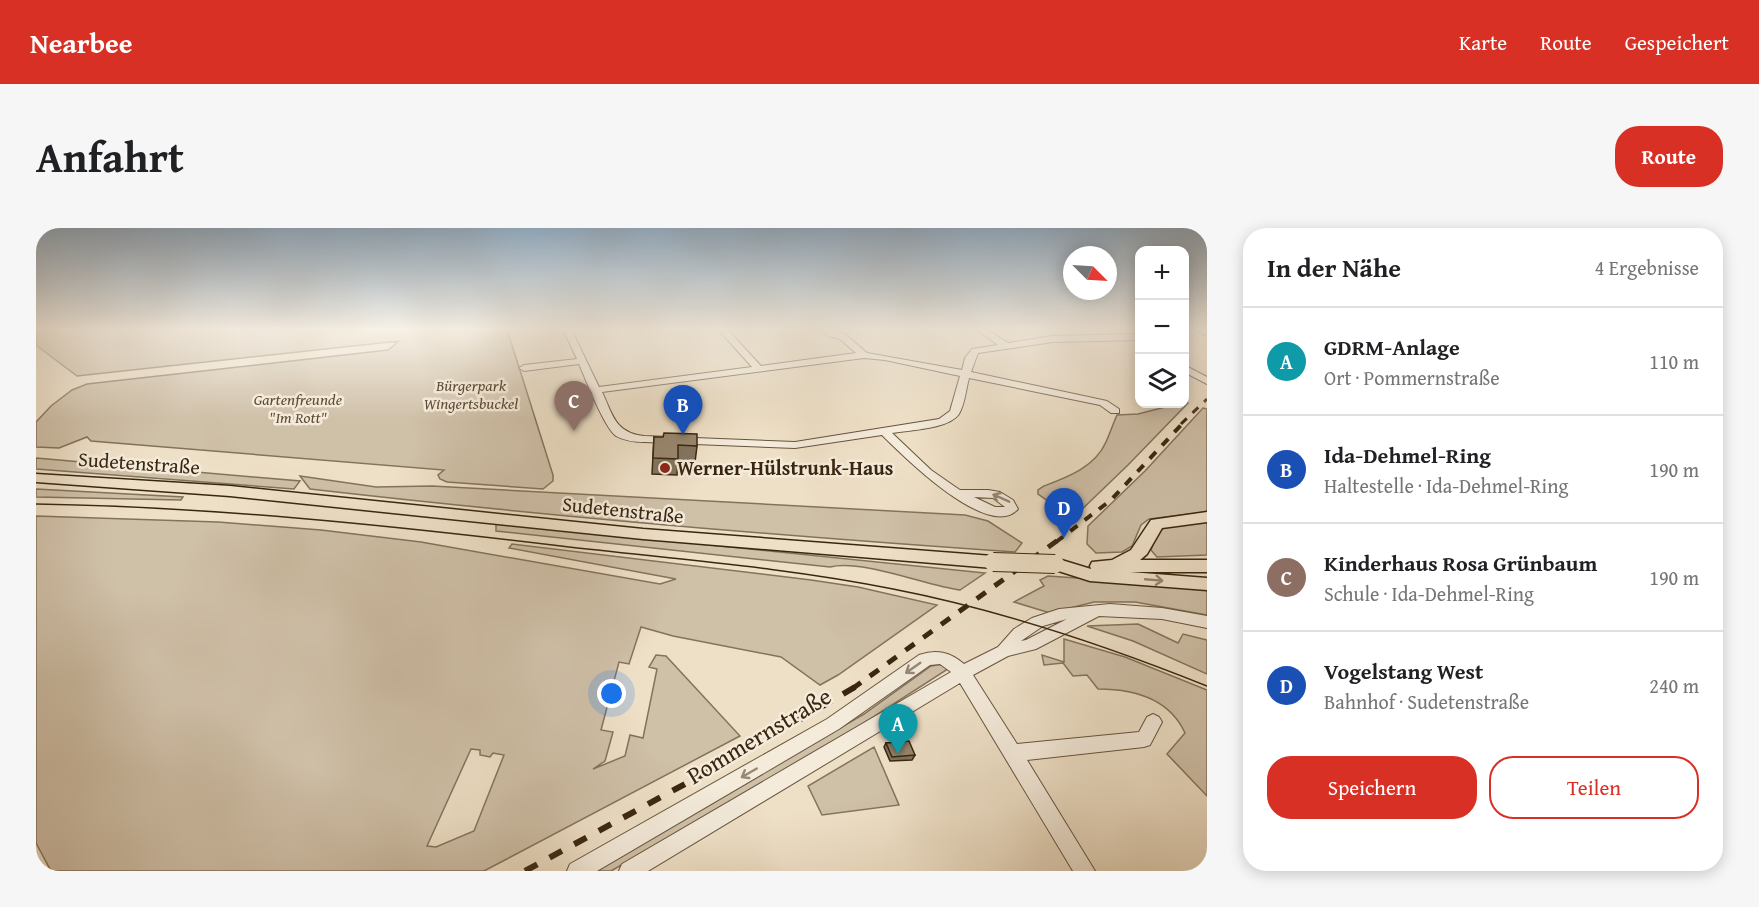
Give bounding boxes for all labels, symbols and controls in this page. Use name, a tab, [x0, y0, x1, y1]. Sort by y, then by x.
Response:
text: Nearbee	[30, 22, 133, 63]
text: Karte	[1459, 27, 1507, 58]
text: Route	[1540, 27, 1592, 58]
text: Gespeichert	[1625, 27, 1729, 58]
text: Anfahrt	[36, 126, 184, 187]
button: Route	[1615, 126, 1723, 187]
north arrow	[1063, 246, 1117, 300]
map controls	[1135, 246, 1189, 408]
button: +	[1135, 246, 1189, 300]
text: In der Nähe	[1267, 248, 1401, 287]
text: 4 Ergebnisse	[1595, 253, 1699, 282]
button: −	[1135, 300, 1189, 354]
text: GDRM-Anlage	[1324, 331, 1460, 363]
text: A	[1280, 347, 1293, 376]
text: 110 m	[1649, 347, 1699, 376]
button: layers	[1135, 354, 1189, 408]
text: Ort · Pommernstraße	[1324, 363, 1500, 392]
park label: Bürgerpark Wingertsbuckel	[424, 373, 518, 415]
pin: C	[554, 382, 594, 431]
pin: B	[664, 386, 702, 435]
park label: Gartenfreunde "Im Rott"	[254, 387, 343, 429]
text: Ida-Dehmel-Ring	[1324, 439, 1491, 471]
street label: Sudetenstraße	[77, 444, 201, 481]
place label: Werner-Hülstrunk-Haus	[677, 453, 893, 482]
text: B	[1280, 455, 1293, 484]
text: 190 m	[1649, 455, 1699, 484]
marker: Werner-Hülstrunk-Haus	[658, 461, 672, 475]
text: Haltestelle · Ida-Dehmel-Ring	[1324, 471, 1568, 500]
pin: D	[1044, 488, 1084, 538]
street label: Sudetenstraße	[561, 489, 685, 530]
one-way arrow	[992, 492, 1010, 504]
text: Kinderhaus Rosa Grünbaum	[1324, 547, 1597, 579]
text: C	[1281, 563, 1292, 592]
text: 190 m	[1649, 563, 1699, 592]
one-way arrow	[1143, 575, 1163, 586]
text: Schule · Ida-Dehmel-Ring	[1324, 579, 1534, 608]
text: Vogelstang West	[1324, 655, 1483, 687]
one-way arrow	[905, 662, 922, 674]
text: D	[1280, 671, 1293, 700]
text: 240 m	[1649, 671, 1699, 700]
your location	[597, 679, 626, 708]
street label: Pommernstraße	[680, 679, 838, 793]
text: Bahnhof · Sudetenstraße	[1324, 687, 1529, 716]
pin: A	[878, 704, 918, 754]
button: Speichern	[1267, 756, 1477, 819]
button: Teilen	[1489, 756, 1699, 819]
one-way arrow	[740, 767, 757, 779]

